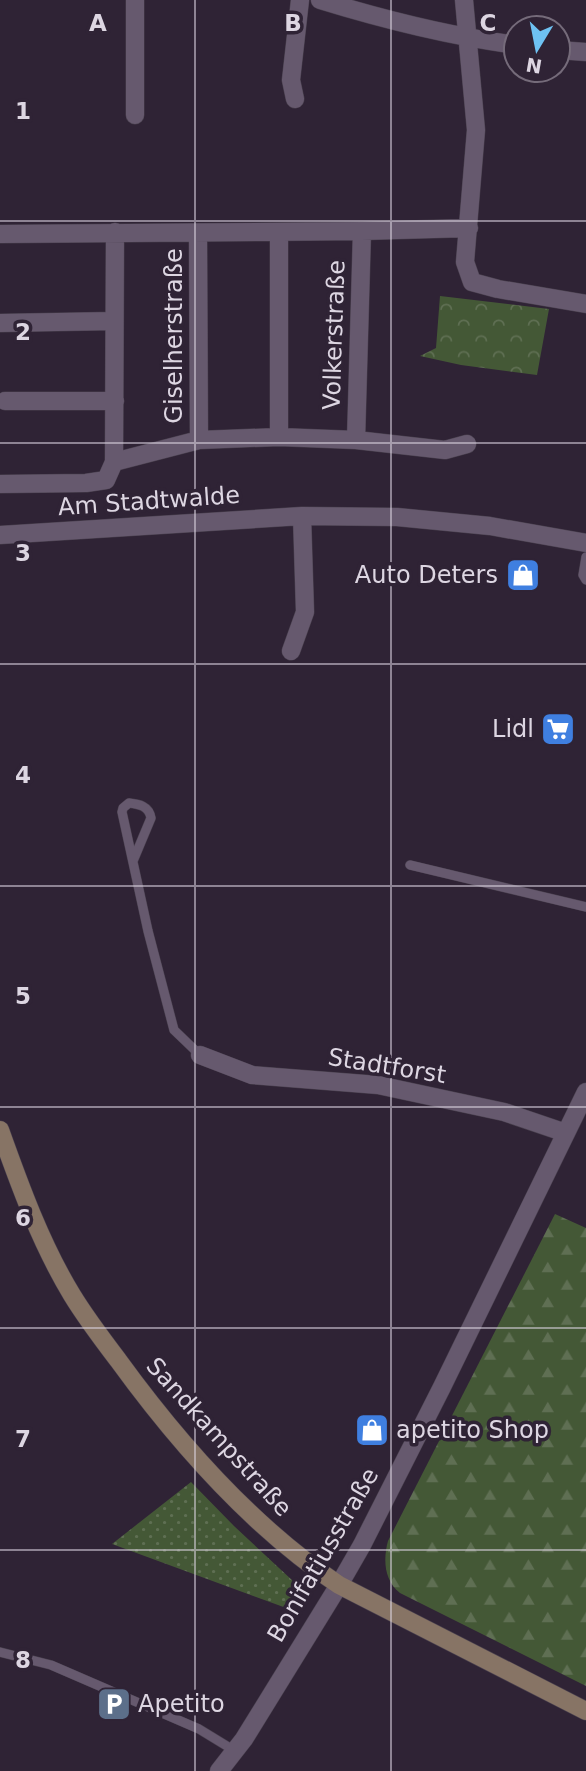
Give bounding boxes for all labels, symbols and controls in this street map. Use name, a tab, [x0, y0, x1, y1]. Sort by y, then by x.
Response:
text: A	[89, 10, 107, 36]
text: B	[284, 10, 302, 36]
text: C	[480, 10, 496, 36]
north arrow	[502, 14, 572, 84]
text: N	[524, 54, 544, 78]
text: 1	[15, 98, 31, 124]
street label: Giselherstraße	[160, 248, 188, 424]
street label: Volkerstraße	[317, 260, 351, 410]
text: 2	[15, 319, 31, 345]
street label: Am Stadtwalde	[57, 481, 241, 521]
text: 3	[15, 540, 31, 566]
shop icon: Auto Deters	[504, 556, 542, 594]
place label: Auto Deters	[355, 561, 498, 589]
supermarket icon: Lidl	[539, 710, 577, 748]
place label: Lidl	[492, 715, 534, 743]
text: 4	[15, 762, 31, 788]
text: 5	[15, 983, 31, 1009]
street label: Stadtforst	[326, 1043, 448, 1089]
text: 6	[15, 1205, 31, 1231]
street label: Sandkampstraße	[140, 1352, 298, 1522]
shop icon: apetito Shop	[353, 1411, 391, 1449]
place label: apetito Shop	[396, 1416, 549, 1444]
text: 7	[15, 1426, 31, 1452]
street label: Bonifatiusstraße	[262, 1463, 384, 1647]
text: 8	[15, 1647, 31, 1673]
parking icon: Apetito	[95, 1685, 133, 1723]
place label: Apetito	[138, 1690, 225, 1718]

